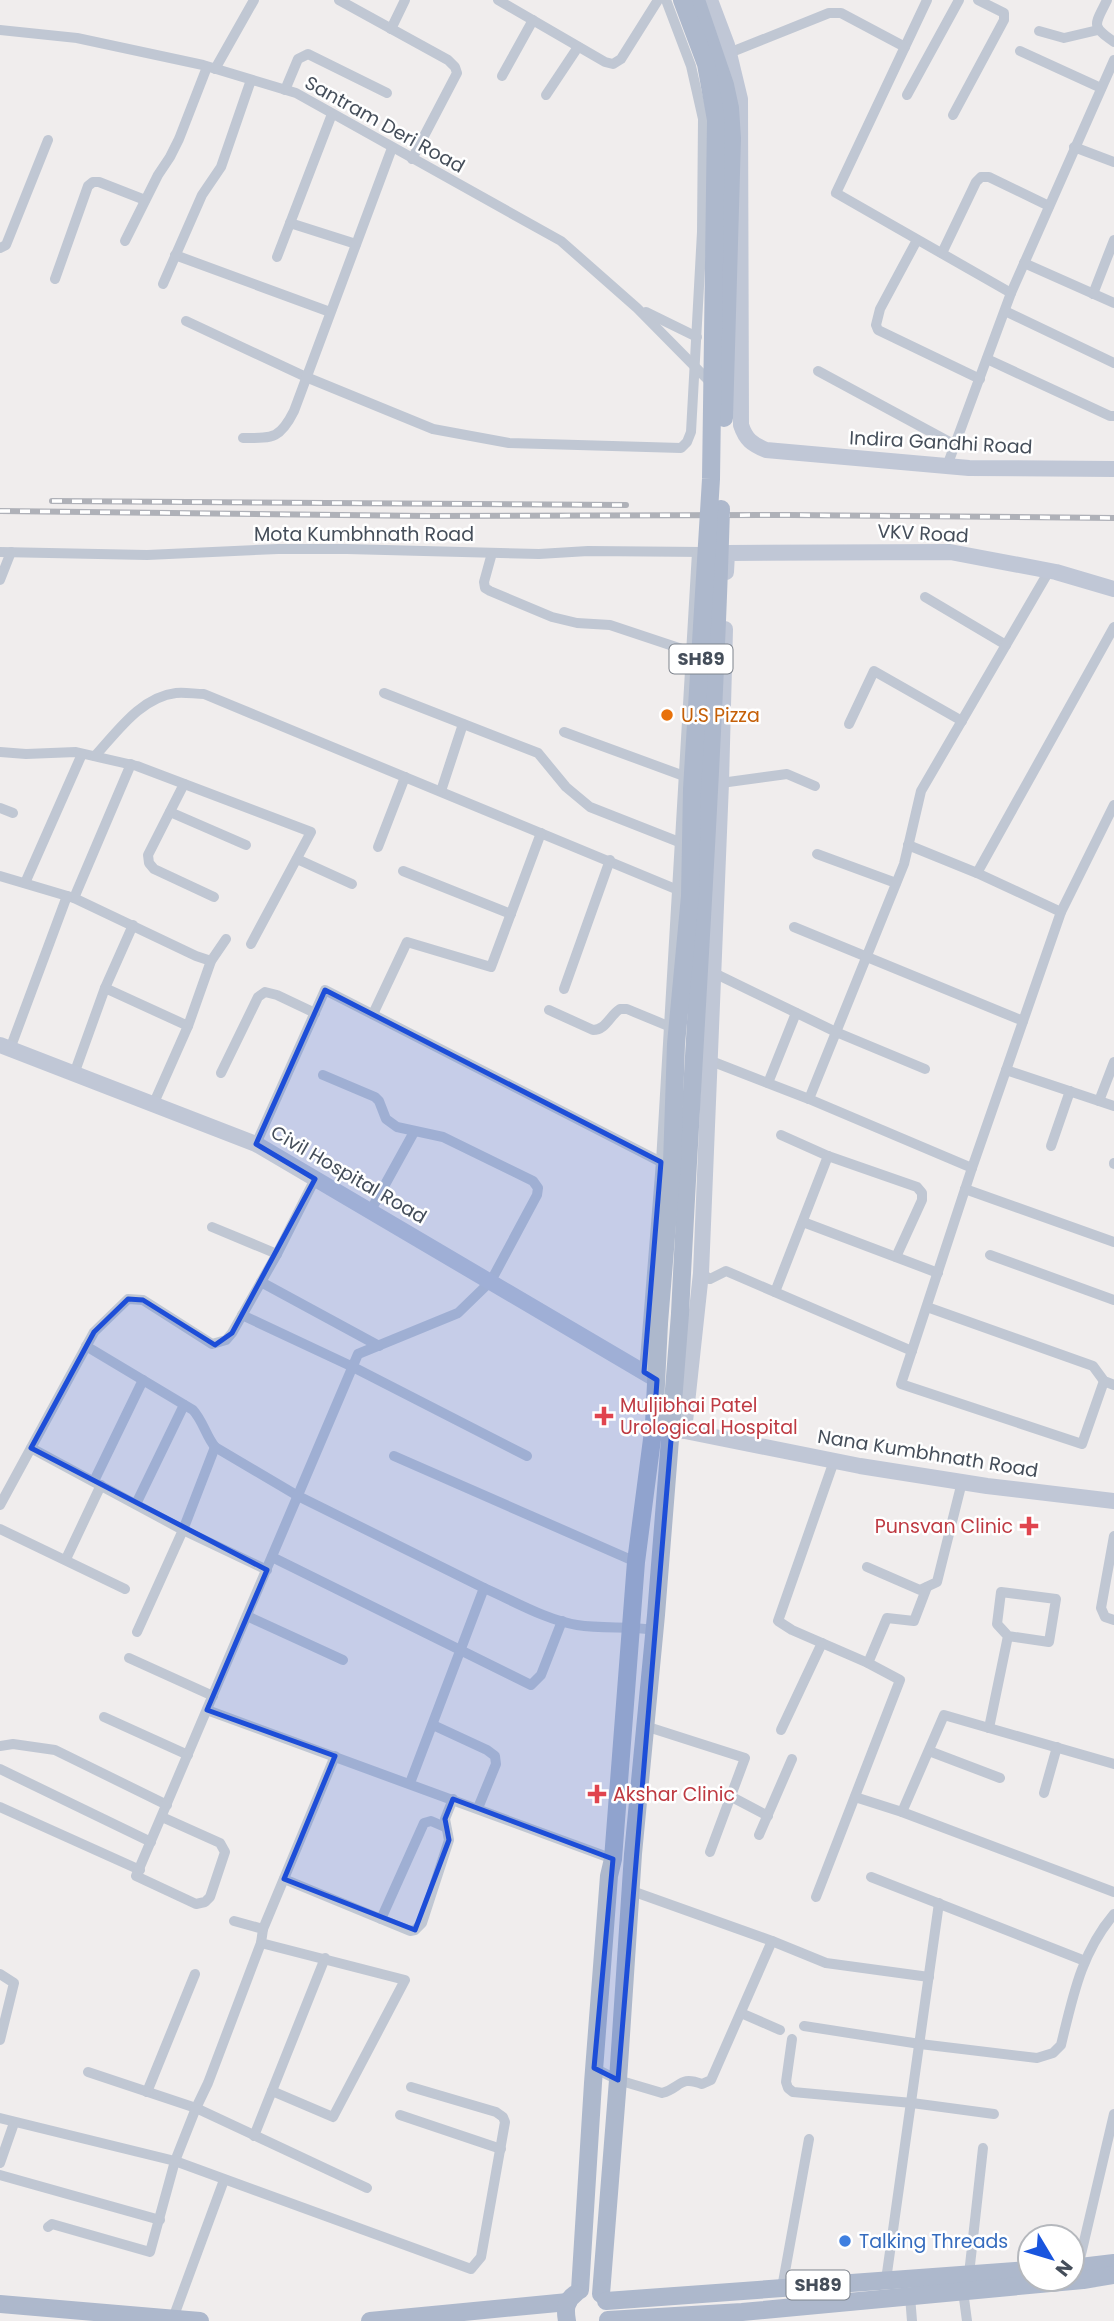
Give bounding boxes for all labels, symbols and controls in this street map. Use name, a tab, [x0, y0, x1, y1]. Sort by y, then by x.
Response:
street label: Santram Deri Road	[300, 69, 470, 180]
street label: Indira Gandhi Road	[849, 424, 1033, 461]
street label: VKV Road	[877, 518, 969, 549]
street label: Mota Kumbhnath Road	[254, 521, 474, 548]
road number: SH89	[670, 644, 732, 674]
place label: U.S Pizza	[681, 702, 760, 729]
marker: U.S Pizza	[659, 707, 675, 723]
street label: Civil Hospital Road	[266, 1119, 432, 1230]
place label: Muljibhai Patel Urological Hospital	[620, 1392, 798, 1441]
marker: Muljibhai Patel Urological Hospital	[594, 1406, 614, 1426]
street label: Nana Kumbhnath Road	[816, 1423, 1040, 1484]
place label: Punsvan Clinic	[875, 1513, 1013, 1540]
marker: Punsvan Clinic	[1019, 1516, 1039, 1536]
place label: Akshar Clinic	[613, 1781, 735, 1808]
marker: Akshar Clinic	[587, 1784, 607, 1804]
north arrow	[1016, 2223, 1086, 2293]
place label: Talking Threads	[859, 2228, 1008, 2255]
marker: Talking Threads	[837, 2233, 853, 2249]
text: N	[1049, 2254, 1079, 2282]
road number: SH89	[786, 2270, 850, 2300]

